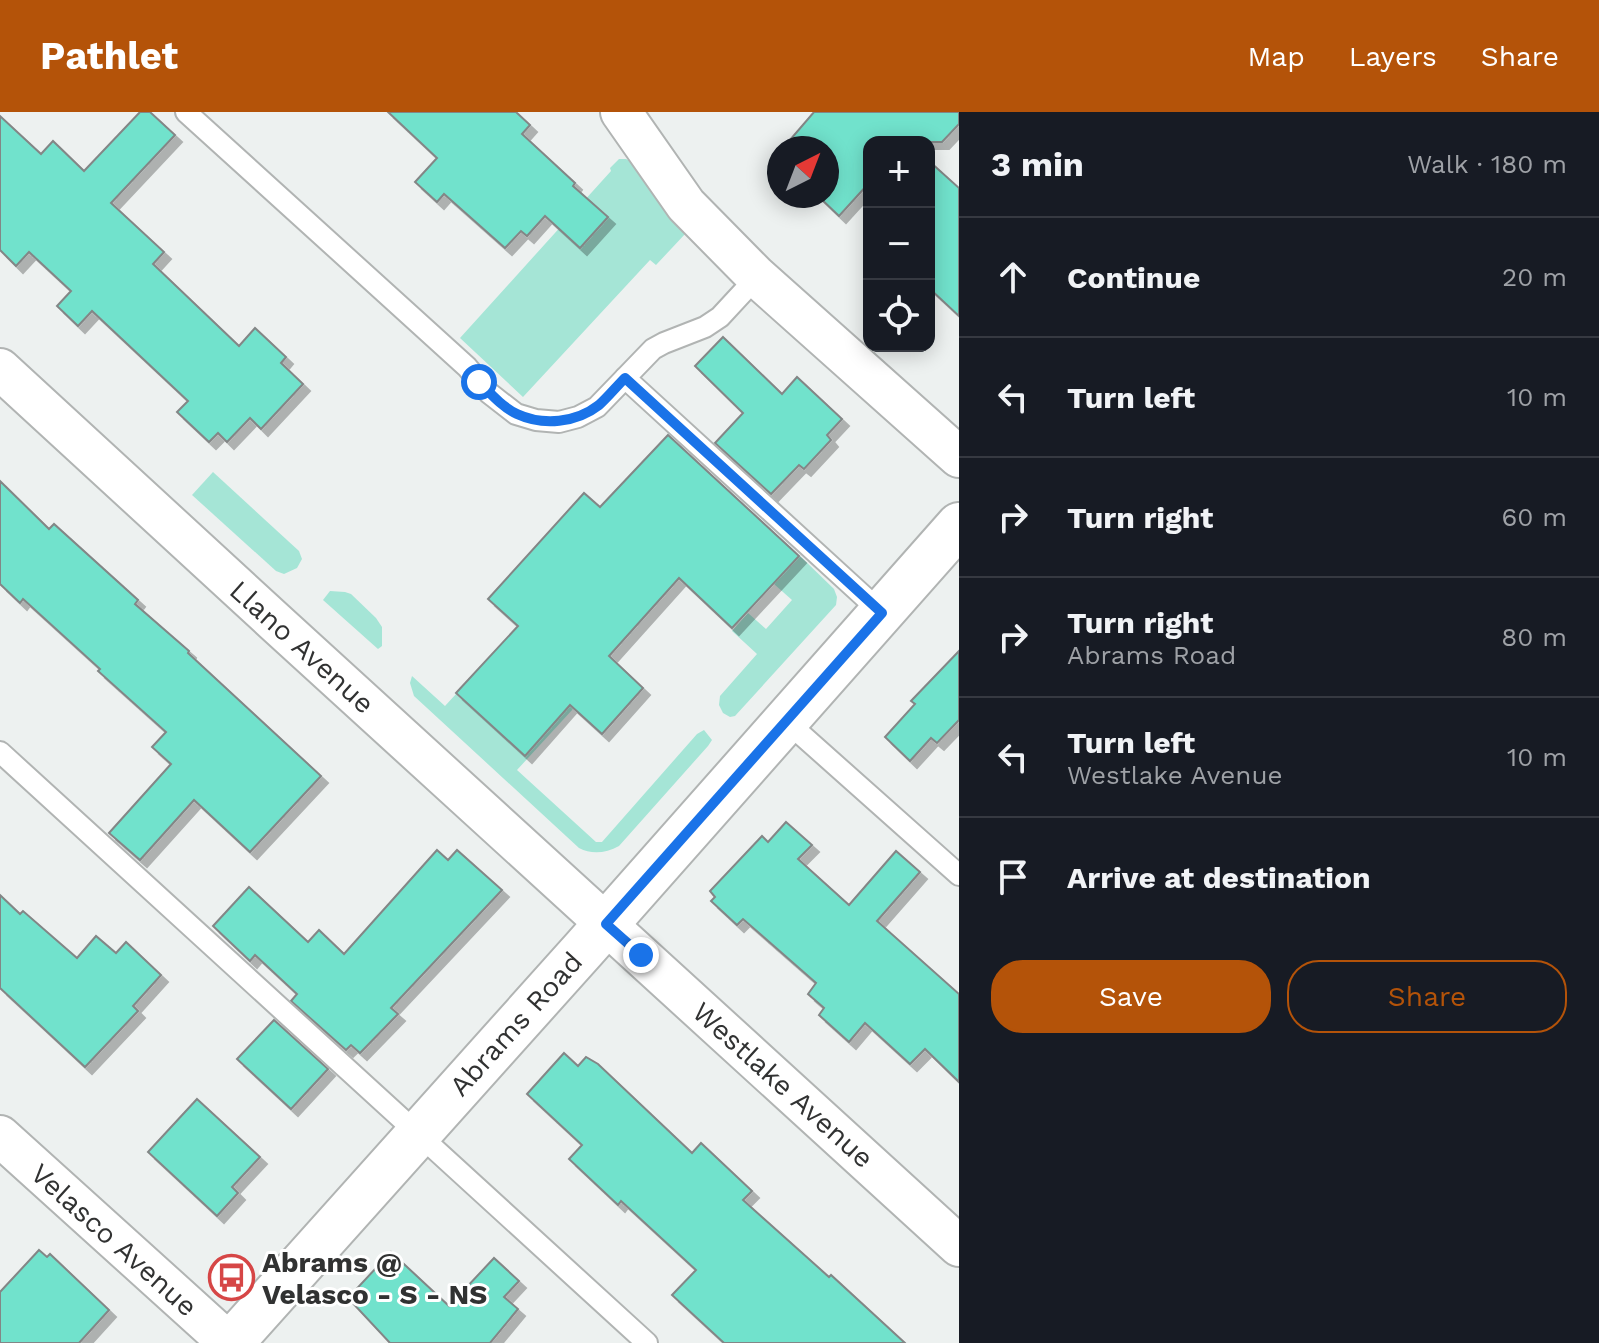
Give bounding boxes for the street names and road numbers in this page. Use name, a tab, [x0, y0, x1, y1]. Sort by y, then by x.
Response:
street label: Llano Avenue	[223, 574, 381, 720]
street label: Abrams Road	[443, 945, 589, 1103]
street label: Westlake Avenue	[686, 995, 880, 1175]
street label: Velasco Avenue	[24, 1157, 204, 1323]

